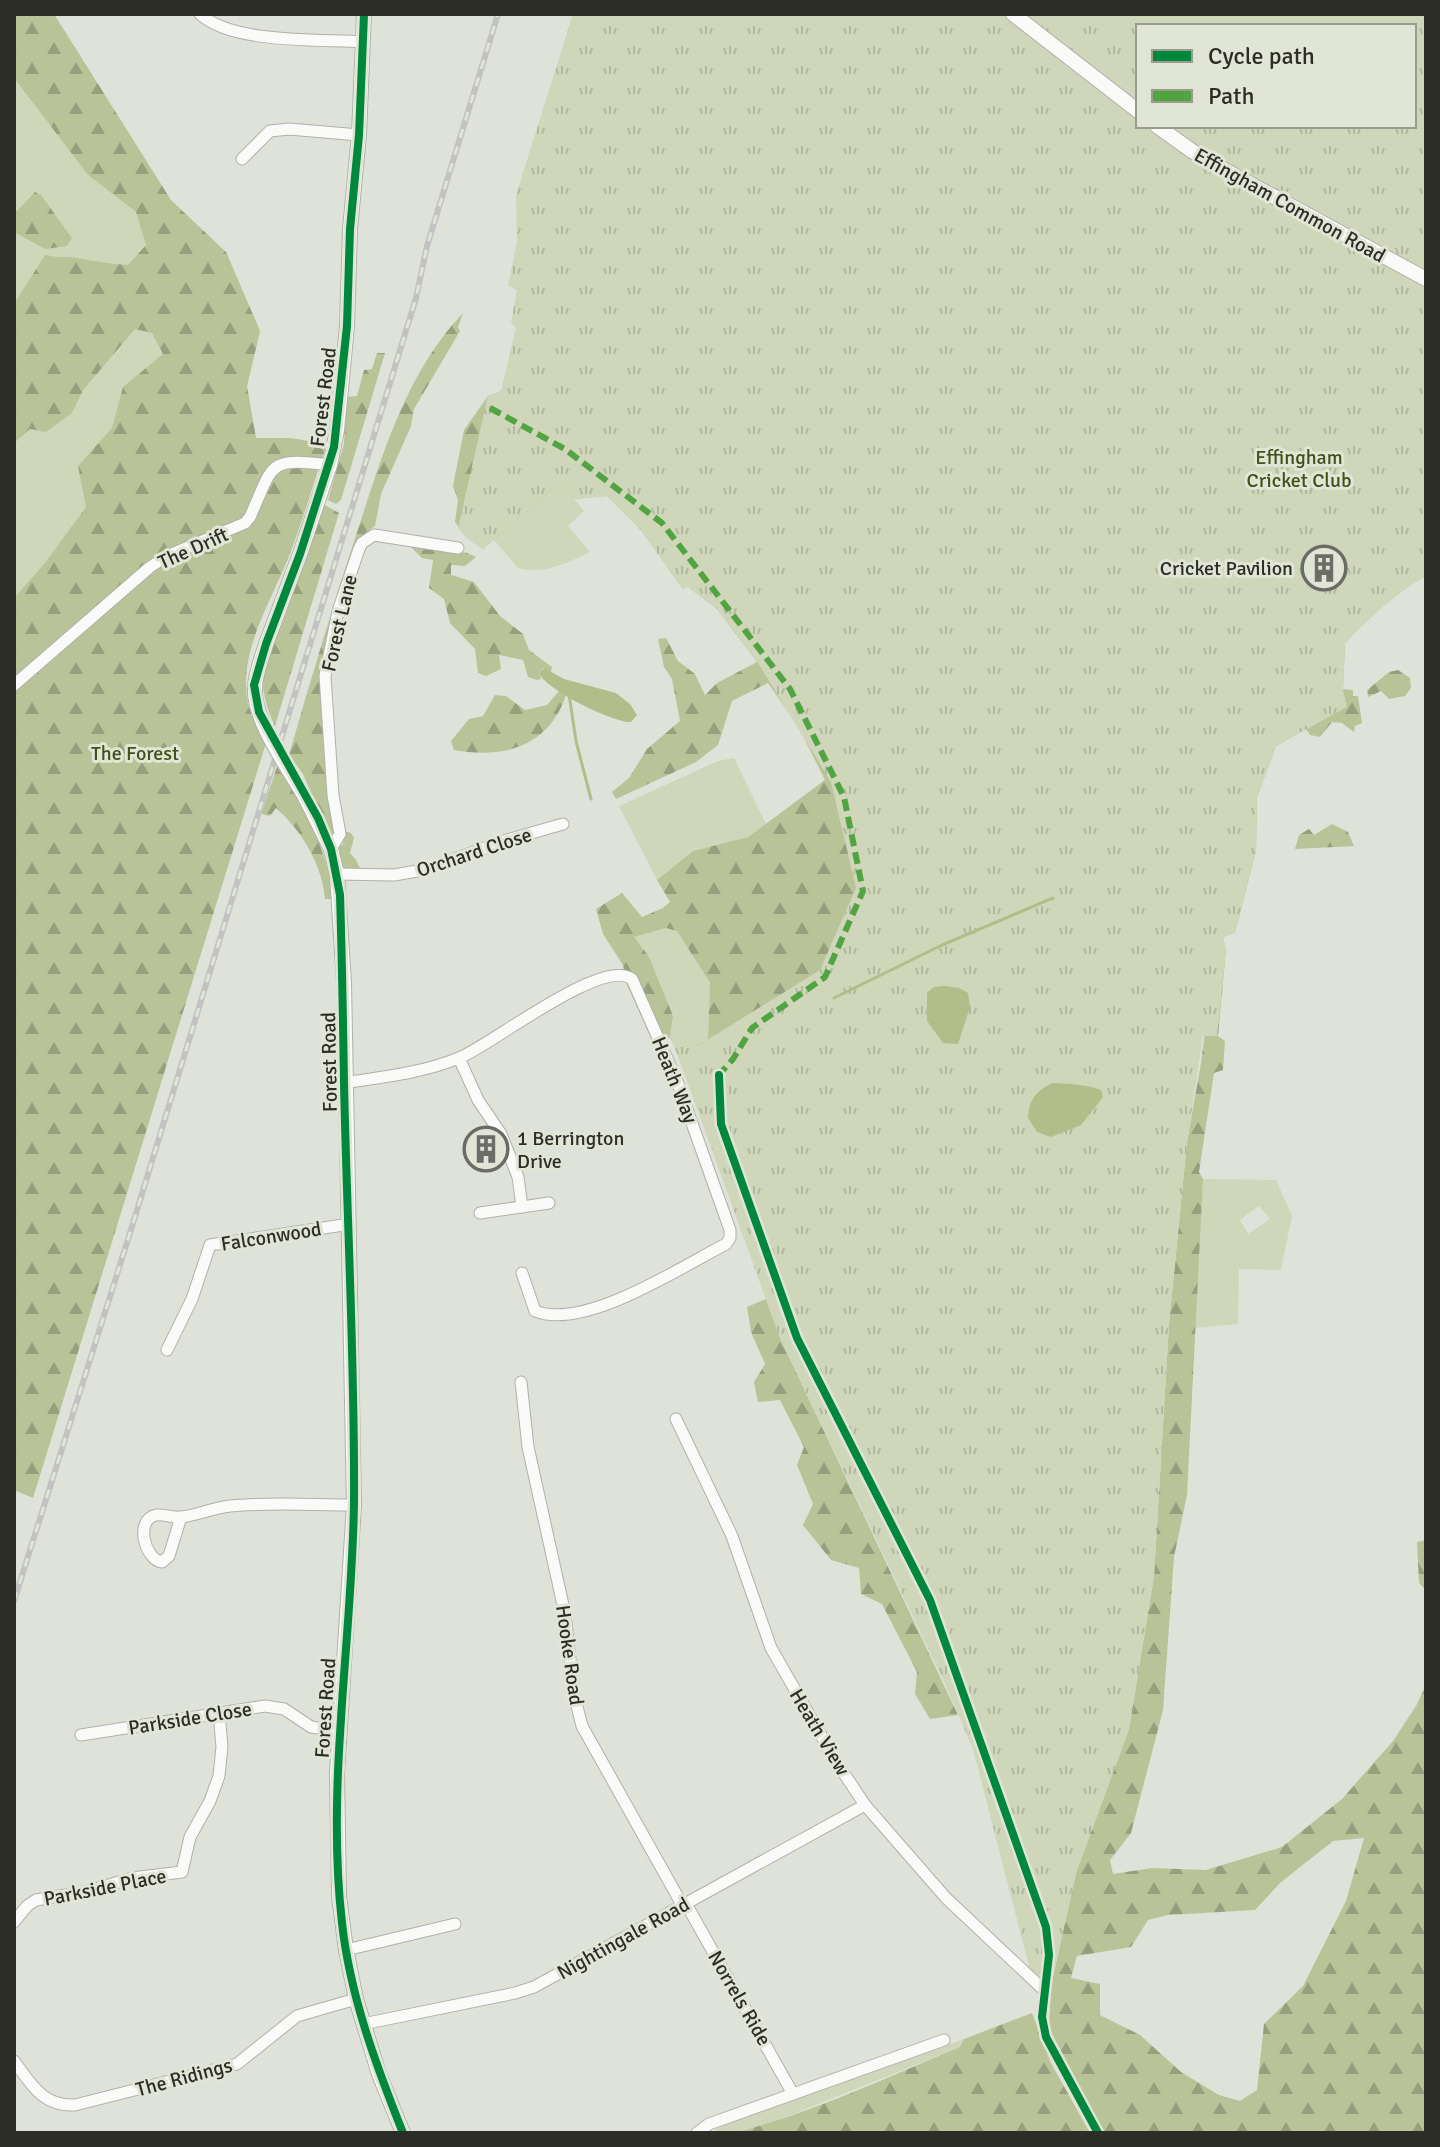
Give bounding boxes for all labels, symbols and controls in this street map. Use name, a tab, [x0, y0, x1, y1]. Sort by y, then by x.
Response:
legend	[1136, 24, 1416, 128]
text: Cycle path	[1208, 41, 1315, 71]
text: Path	[1208, 81, 1254, 111]
street label: Effingham Common Road	[1190, 143, 1390, 268]
street label: Forest Road	[305, 346, 342, 448]
park label: Effingham Cricket Club	[1247, 445, 1351, 493]
street label: The Drift	[154, 522, 232, 575]
building icon: Cricket Pavilion	[1300, 544, 1348, 592]
place label: Cricket Pavilion	[1160, 556, 1293, 581]
street label: Forest Lane	[316, 572, 363, 674]
park label: The Forest	[91, 741, 179, 766]
street label: Orchard Close	[413, 822, 535, 883]
street label: Forest Road	[316, 1012, 343, 1112]
street label: Heath Way	[646, 1033, 703, 1128]
building icon: 1 Berrington Drive	[462, 1125, 510, 1173]
place label: 1 Berrington Drive	[517, 1126, 624, 1174]
street label: Falconwood	[219, 1216, 323, 1257]
street label: Hooke Road	[550, 1603, 589, 1707]
street label: Forest Road	[310, 1657, 341, 1759]
street label: Heath View	[784, 1684, 856, 1781]
street label: Parkside Close	[127, 1696, 254, 1741]
street label: Parkside Place	[42, 1863, 168, 1912]
street label: Nightingale Road	[553, 1892, 694, 1985]
street label: Norrels Ride	[702, 1946, 777, 2050]
street label: The Ridings	[133, 2053, 235, 2102]

